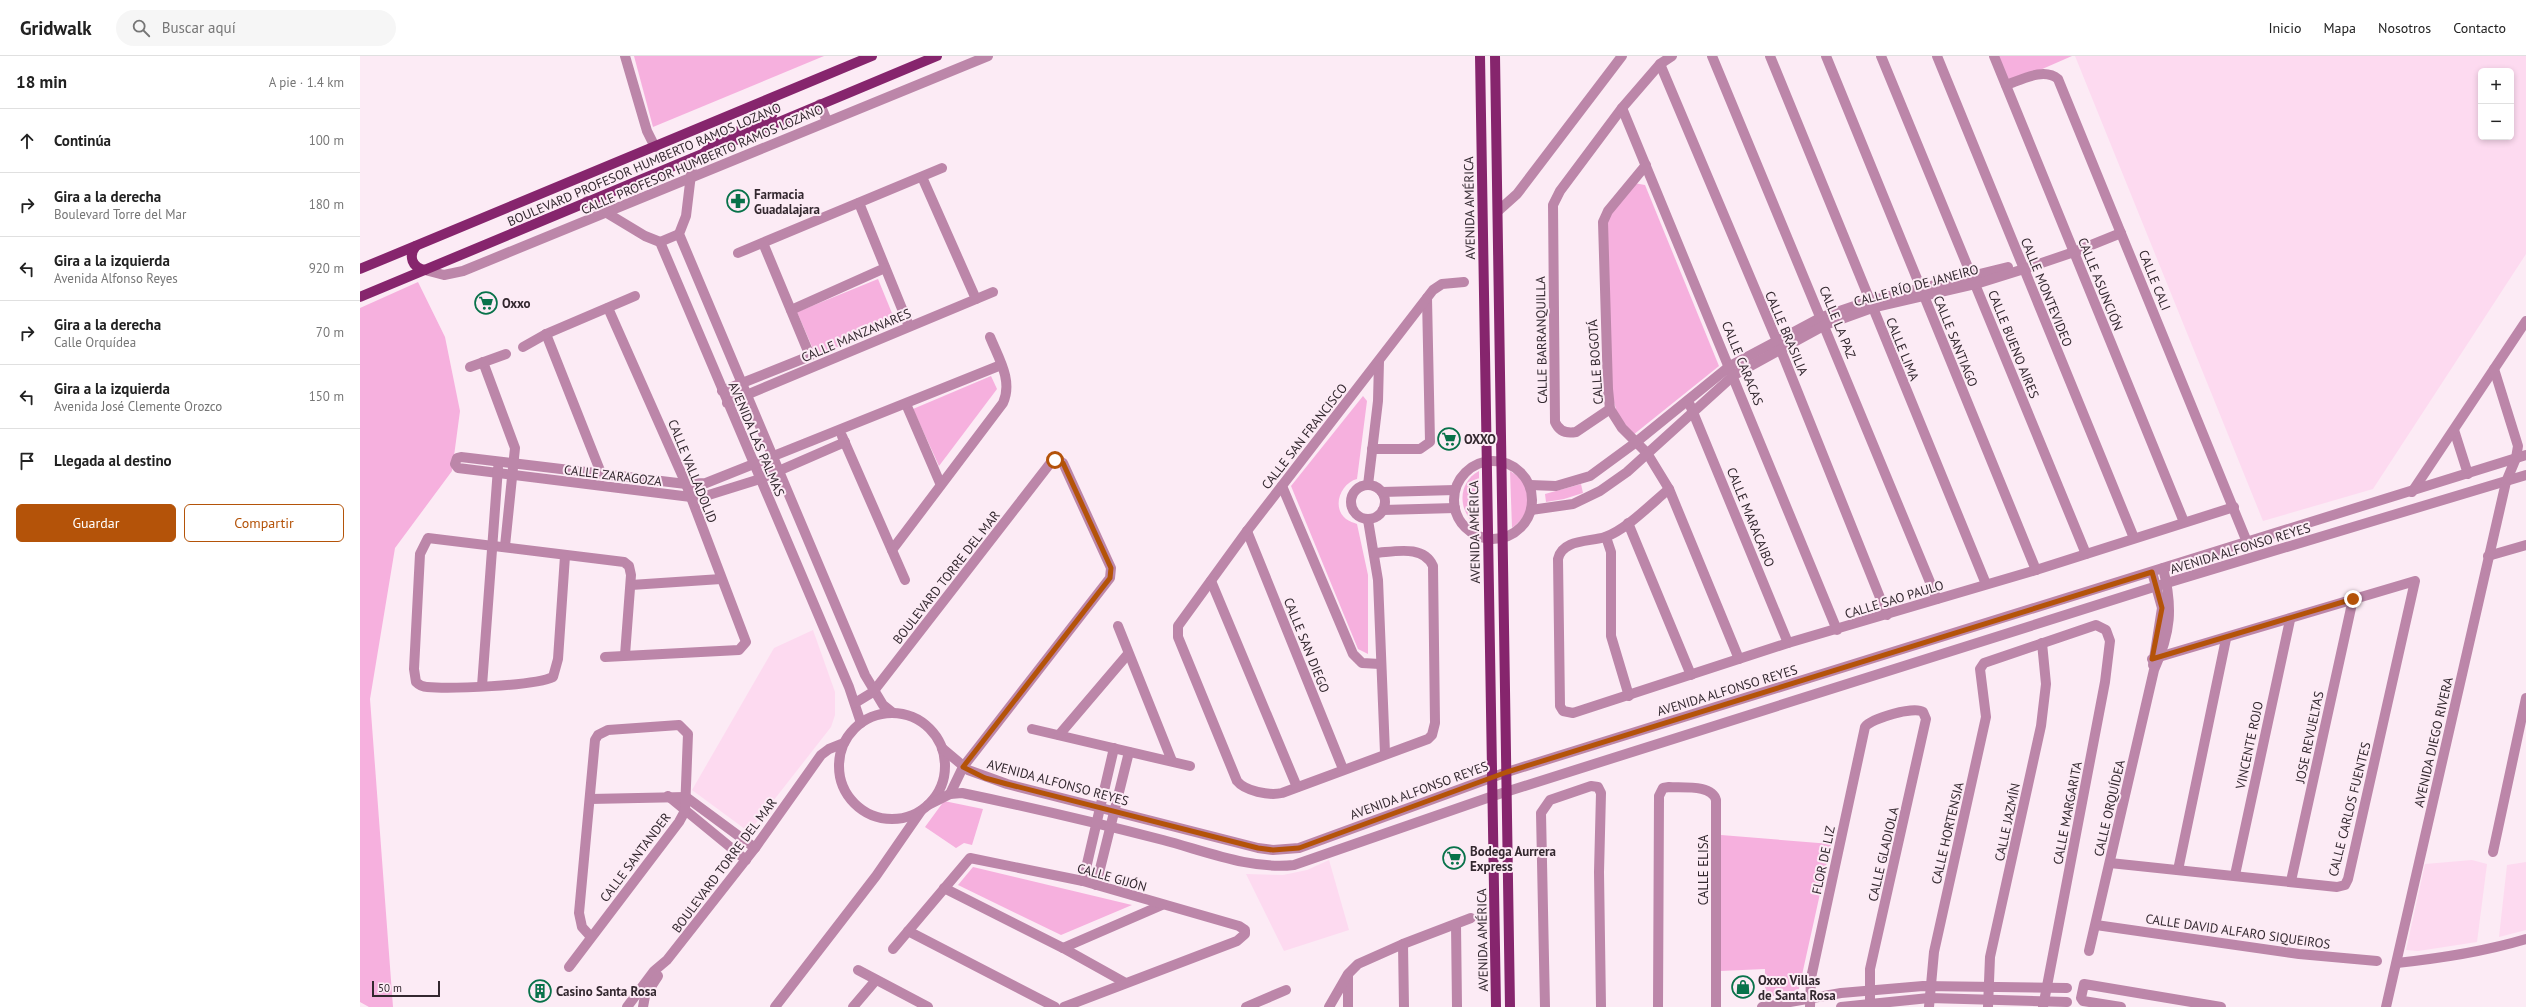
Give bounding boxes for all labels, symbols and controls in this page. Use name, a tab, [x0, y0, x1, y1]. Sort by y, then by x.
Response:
search box	[116, 10, 396, 46]
text: Gridwalk	[20, 16, 92, 40]
icon: search	[130, 17, 152, 39]
text: Buscar aquí	[162, 18, 236, 37]
text: Inicio	[2268, 19, 2301, 37]
text: Mapa	[2323, 19, 2356, 37]
text: Nosotros	[2378, 19, 2431, 37]
text: Contacto	[2453, 19, 2506, 37]
map controls	[2478, 68, 2514, 140]
button: +	[2478, 68, 2514, 104]
text: 18 min	[16, 71, 67, 93]
text: A pie · 1.4 km	[269, 74, 344, 91]
street label: BOULEVARD PROFESOR HUMBERTO RAMOS LOZANO	[505, 99, 784, 230]
street label: CALLE PROFESOR HUMBERTO RAMOS LOZANO	[578, 100, 826, 218]
button: −	[2478, 104, 2514, 140]
icon: ahead	[16, 130, 38, 152]
text: Continúa	[54, 131, 111, 150]
text: 100 m	[309, 132, 344, 149]
street label: AVENIDA AMÉRICA	[1460, 156, 1479, 260]
place label: Farmacia Guadalajara	[754, 186, 820, 218]
text: Gira a la derecha	[54, 187, 161, 206]
pharmacy icon: Farmacia Guadalajara	[725, 188, 751, 214]
icon: right	[16, 194, 38, 216]
text: 180 m	[309, 196, 344, 213]
text: Boulevard Torre del Mar	[54, 206, 186, 223]
street label: CALLE MONTEVIDEO	[2017, 235, 2076, 349]
street label: CALLE ASUNCIÓN	[2074, 235, 2127, 333]
street label: CALLE CALI	[2135, 247, 2174, 313]
text: Gira a la izquierda	[54, 251, 170, 270]
icon: left	[16, 258, 38, 280]
text: 920 m	[309, 260, 344, 277]
street label: CALLE RÍO DE JANEIRO	[1852, 261, 1980, 310]
text: Avenida Alfonso Reyes	[54, 270, 178, 287]
street label: CALLE BARRANQUILLA	[1532, 276, 1551, 404]
street label: CALLE LA PAZ	[1815, 283, 1860, 361]
street label: CALLE BRASILIA	[1761, 288, 1812, 378]
street label: CALLE BUENO AIRES	[1984, 288, 2043, 401]
supermarket icon: Oxxo	[473, 290, 499, 316]
street label: CALLE SANTIAGO	[1929, 293, 1982, 389]
place label: Oxxo	[502, 295, 531, 312]
street label: CALLE MANZANARES	[799, 305, 914, 366]
text: Gira a la derecha	[54, 315, 161, 334]
street label: CALLE LIMA	[1882, 315, 1923, 384]
street label: CALLE BOGOTÁ	[1584, 318, 1607, 405]
street label: CALLE CARACAS	[1718, 319, 1767, 408]
icon: right	[16, 322, 38, 344]
text: 70 m	[316, 324, 344, 341]
text: Calle Orquídea	[54, 334, 136, 351]
text: Gira a la izquierda	[54, 379, 170, 398]
street label: AVENIDA LAS PALMAS	[725, 379, 788, 499]
street label: CALLE SAN FRANCISCO	[1258, 380, 1351, 493]
icon: left	[16, 386, 38, 408]
text: 150 m	[309, 388, 344, 405]
text: Avenida José Clemente Orozco	[54, 398, 222, 415]
street label: CALLE VALLADOLID	[664, 417, 721, 525]
supermarket icon: OXXO	[1436, 426, 1462, 452]
place label: OXXO	[1464, 431, 1496, 448]
icon: arrive	[16, 450, 38, 472]
text: Llegada al destino	[54, 451, 172, 470]
route start	[1046, 451, 1064, 469]
street label: CALLE ZARAGOZA	[563, 461, 663, 490]
street label: CALLE MARACAIBO	[1723, 465, 1778, 570]
street label: AVENIDA AMÉRICA	[1465, 480, 1484, 584]
button: Guardar	[16, 504, 176, 542]
button: Compartir	[184, 504, 344, 542]
street label: BOULEVARD TORRE DEL MAR	[889, 507, 1004, 647]
street label: AVENIDA ALFONSO REYES	[2168, 519, 2313, 578]
street label: CALLE SAO PAULO	[1843, 576, 1946, 623]
route end	[2344, 590, 2362, 608]
street label: CALLE SAN DIEGO	[1280, 595, 1333, 695]
street label: AVENIDA ALFONSO REYES	[1655, 661, 1800, 720]
street label: AVENIDA DIEGO RIVERA	[2410, 675, 2457, 809]
street label: JOSE REVUELTAS	[2291, 690, 2328, 786]
street label: VINCENTE ROJO	[2232, 699, 2267, 792]
street label: CALLE CARLOS FUENTES	[2325, 740, 2374, 878]
street label: AVENIDA ALFONSO REYES	[985, 755, 1131, 810]
street label: AVENIDA ALFONSO REYES	[1348, 757, 1491, 823]
street label: CALLE ORQUÍDEA	[2090, 758, 2129, 858]
street label: CALLE MARGARITA	[2049, 760, 2086, 866]
street label: CALLE HORTENSIA	[1927, 780, 1968, 886]
street label: CALLE JAZMÍN	[1991, 781, 2024, 863]
street label: BOULEVARD TORRE DEL MAR	[668, 794, 781, 936]
street label: CALLE GLADIOLA	[1864, 805, 1903, 903]
street label: CALLE SANTANDER	[596, 809, 675, 905]
street label: FLOR DE LIZ	[1808, 824, 1839, 896]
street label: CALLE ELISA	[1695, 834, 1712, 905]
place label: Bodega Aurrera Express	[1470, 843, 1556, 875]
supermarket icon: Bodega Aurrera Express	[1441, 845, 1467, 871]
street label: CALLE GIJÓN	[1075, 859, 1149, 896]
street label: AVENIDA AMÉRICA	[1473, 888, 1492, 992]
street label: CALLE DAVID ALFARO SIQUEIROS	[2144, 910, 2331, 953]
place label: Oxxo Villas de Santa Rosa	[1758, 972, 1836, 1004]
shop icon: Oxxo Villas de Santa Rosa	[1730, 974, 1756, 1000]
building icon: Casino Santa Rosa	[527, 978, 553, 1004]
scale bar	[372, 979, 440, 998]
text: 50 m	[378, 981, 402, 995]
place label: Casino Santa Rosa	[556, 983, 657, 1000]

